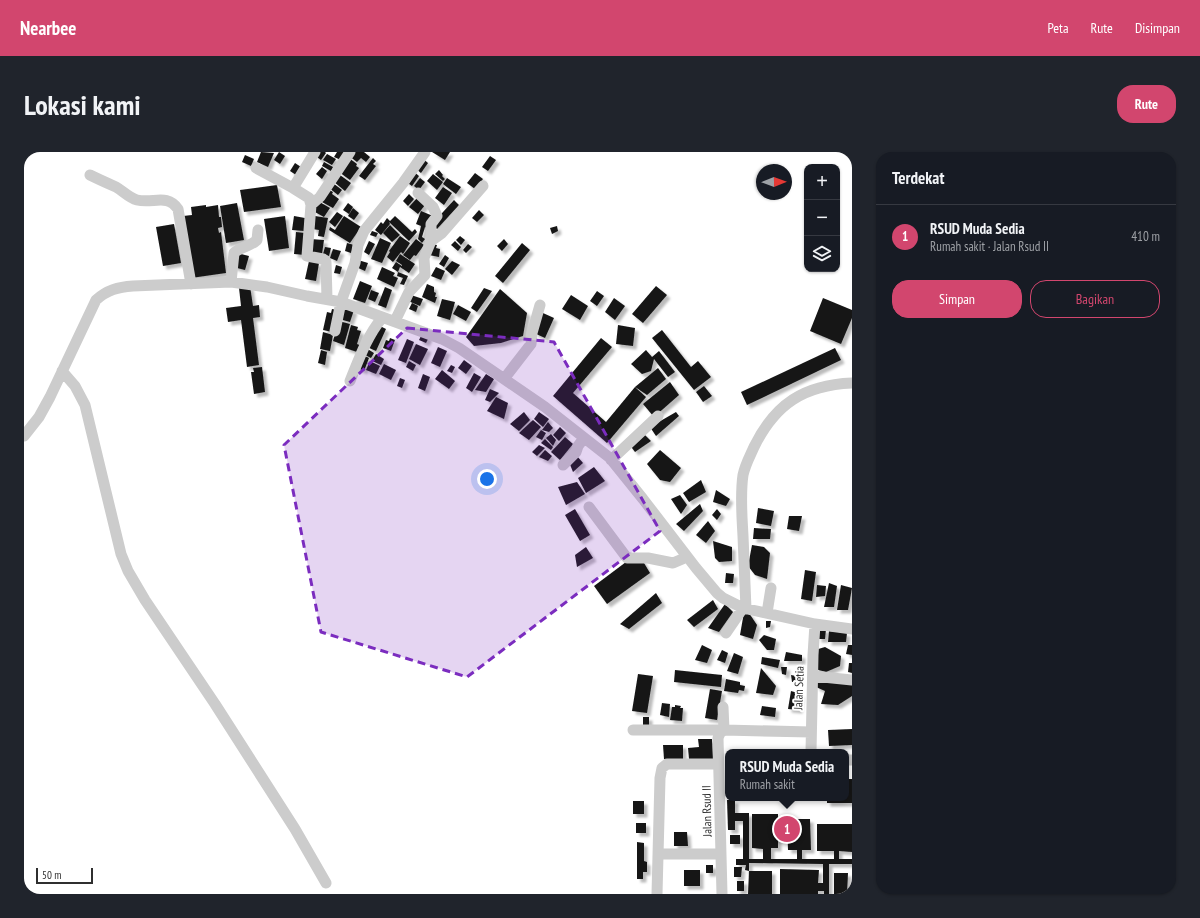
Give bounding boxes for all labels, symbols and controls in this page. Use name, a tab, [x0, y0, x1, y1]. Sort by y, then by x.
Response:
text: Nearbee	[20, 16, 77, 40]
text: Peta	[1047, 19, 1069, 37]
text: Rute	[1091, 19, 1113, 37]
text: Disimpan	[1135, 19, 1180, 37]
button: Rute	[1117, 85, 1176, 123]
text: Lokasi kami	[24, 86, 141, 123]
north arrow	[756, 164, 792, 200]
map controls	[804, 164, 840, 272]
button: +	[804, 164, 840, 200]
text: Terdekat	[892, 167, 944, 189]
button: −	[804, 200, 840, 236]
text: RSUD Muda Sedia	[930, 219, 1025, 238]
text: 1	[902, 228, 908, 245]
text: 410 m	[1131, 228, 1160, 245]
button: layers	[804, 236, 840, 272]
text: Rumah sakit · Jalan Rsud II	[930, 238, 1049, 255]
button: Simpan	[892, 280, 1022, 318]
button: Bagikan	[1030, 280, 1160, 318]
your location	[477, 469, 497, 489]
street label: Jalan Setia	[790, 666, 807, 711]
popup	[725, 749, 849, 801]
text: RSUD Muda Sedia	[740, 757, 834, 776]
text: Rumah sakit	[740, 776, 795, 793]
street label: Jalan Rsud II	[699, 785, 714, 838]
pin: 1	[774, 814, 800, 844]
scale bar	[36, 866, 93, 885]
text: 50 m	[42, 868, 61, 882]

